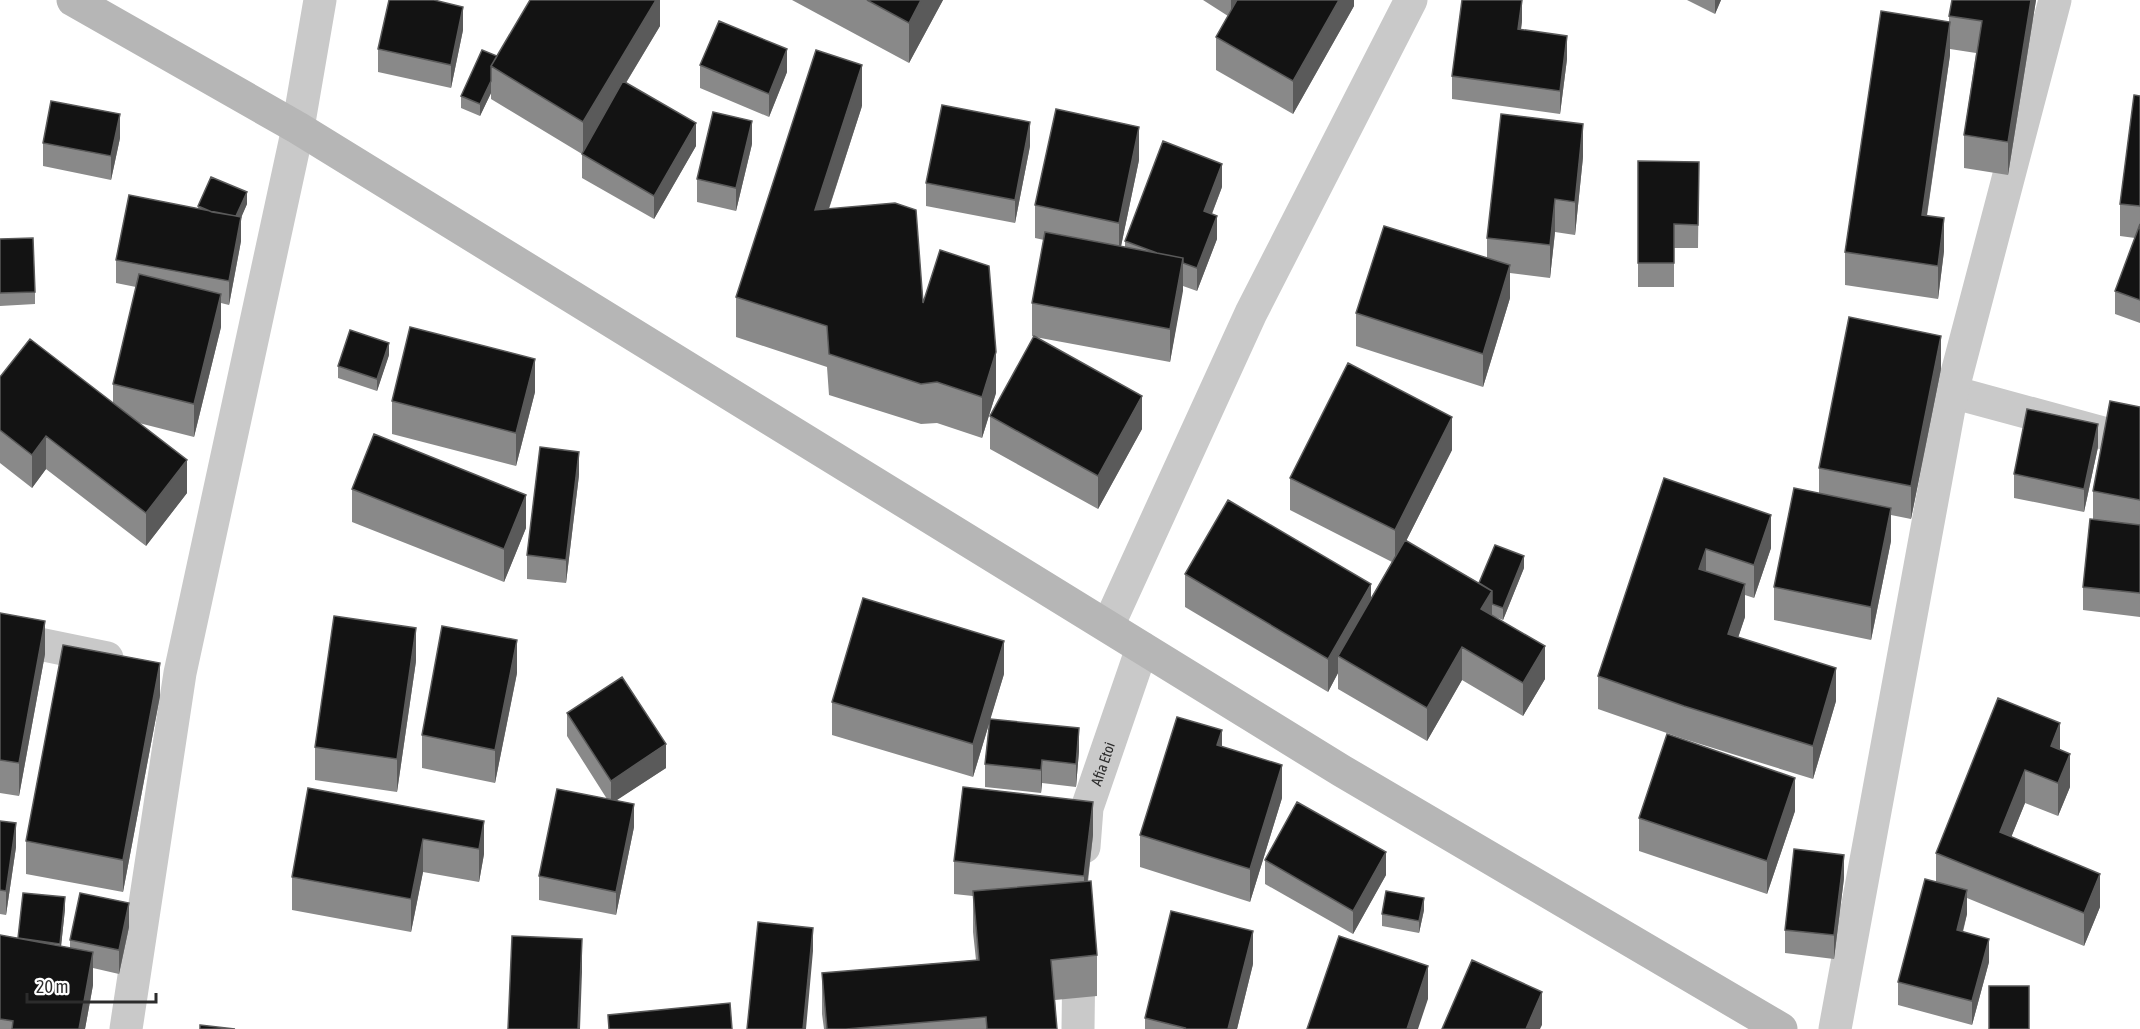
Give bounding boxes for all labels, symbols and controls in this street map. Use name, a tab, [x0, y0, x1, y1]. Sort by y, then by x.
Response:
street label: Afia Etoi	[1087, 740, 1118, 788]
scale bar	[27, 966, 156, 1004]
text: 20 m	[36, 976, 68, 997]

